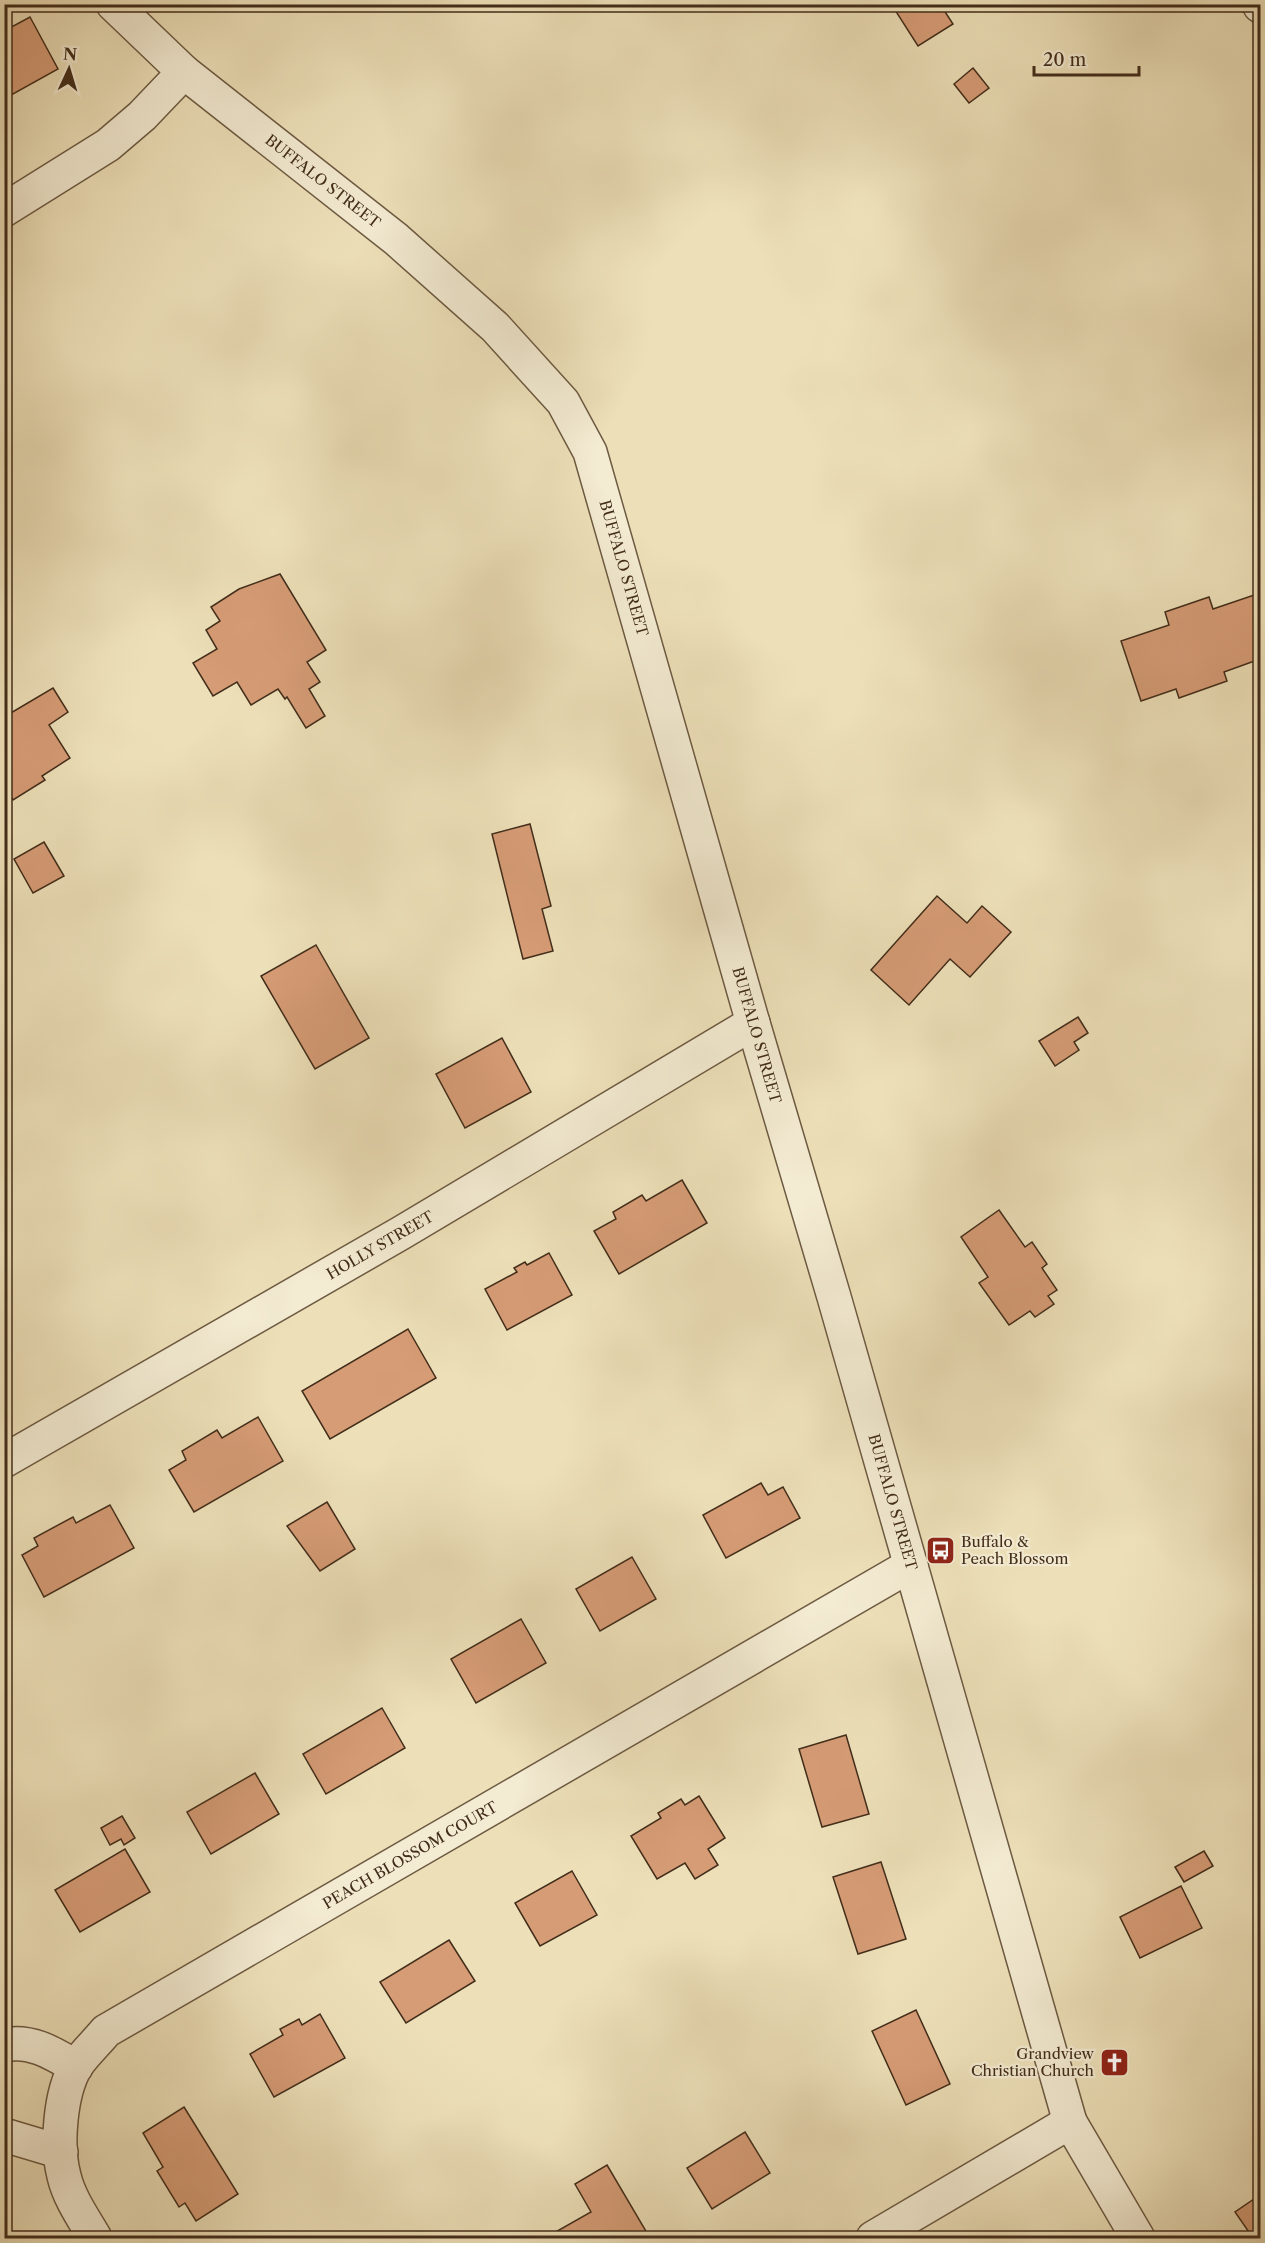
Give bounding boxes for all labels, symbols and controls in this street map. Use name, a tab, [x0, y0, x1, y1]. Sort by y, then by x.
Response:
north arrow	[39, 39, 99, 99]
scale bar	[1034, 39, 1139, 77]
text: N	[62, 44, 78, 65]
text: 20 m	[1043, 49, 1087, 71]
street label: BUFFALO STREET	[262, 130, 385, 232]
street label: BUFFALO STREET	[595, 498, 653, 639]
street label: BUFFALO STREET	[728, 965, 786, 1106]
street label: HOLLY STREET	[323, 1206, 438, 1283]
street label: BUFFALO STREET	[864, 1432, 922, 1573]
place label: Buffalo & Peach Blossom	[961, 1532, 1068, 1568]
bus stop icon: Buffalo & Peach Blossom	[924, 1534, 956, 1566]
street label: PEACH BLOSSOM COURT	[319, 1797, 501, 1913]
place label: Grandview Christian Church	[971, 2044, 1095, 2080]
church icon: Grandview Christian Church	[1099, 2046, 1131, 2078]

